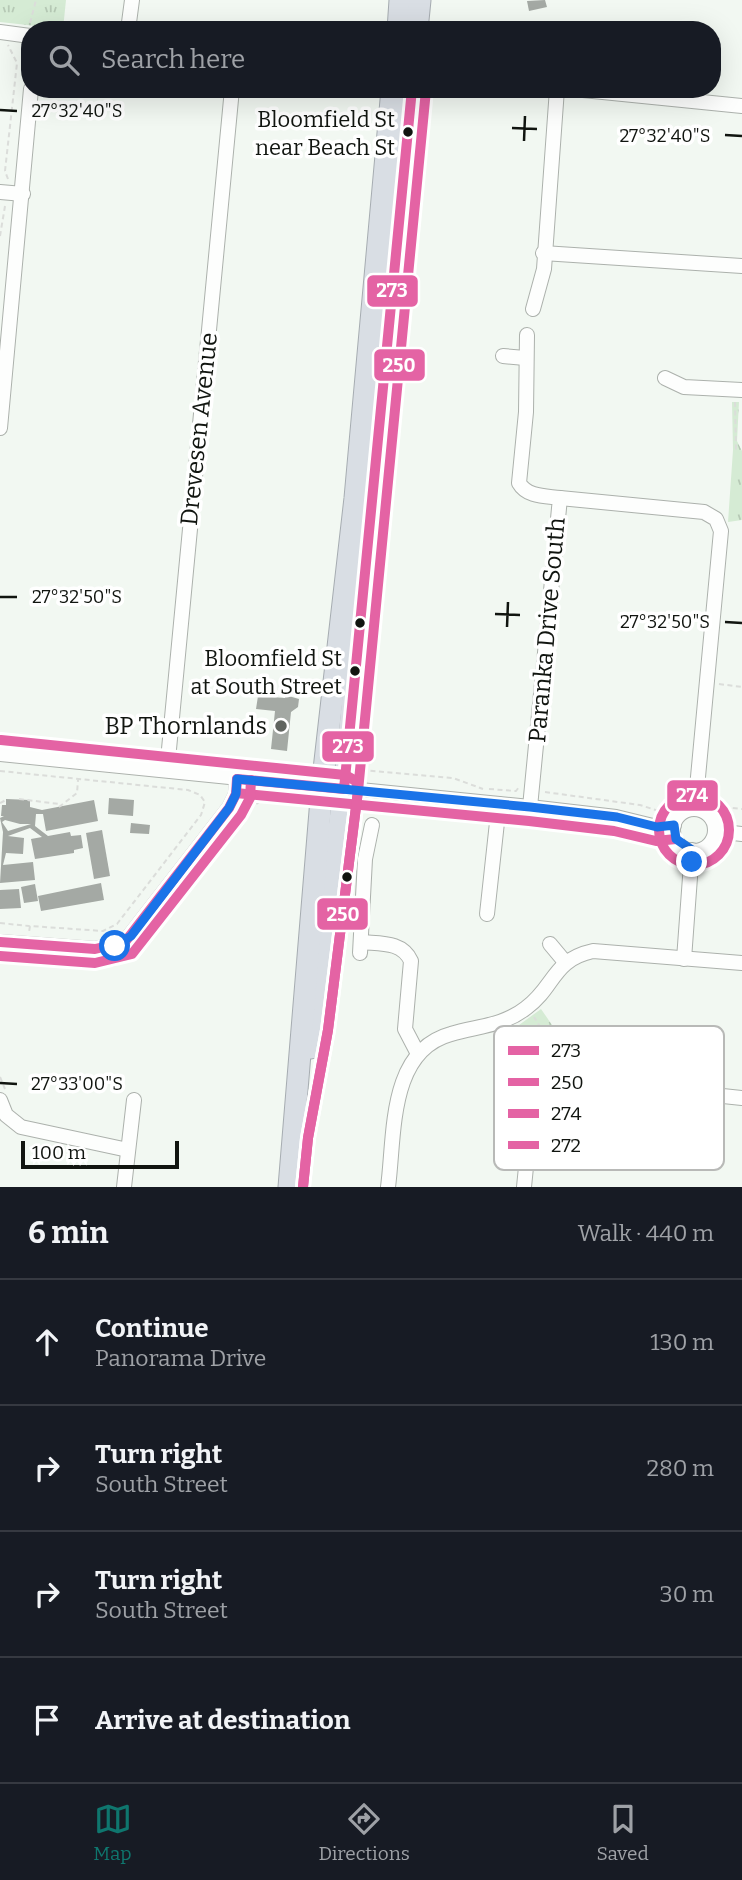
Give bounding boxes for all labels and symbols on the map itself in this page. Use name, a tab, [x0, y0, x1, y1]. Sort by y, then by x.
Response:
text: 27°32'40"S	[31, 100, 123, 122]
place label: Bloomfield St near Beach St	[255, 106, 395, 161]
marker: Bloomfield St near Beach St	[401, 125, 415, 139]
text: 27°32'40"S	[619, 125, 711, 147]
line badge: 273	[366, 274, 419, 308]
text: 273	[376, 279, 408, 302]
street label: Drevesen Avenue	[175, 331, 223, 527]
line badge: 250	[373, 348, 426, 382]
text: 250	[382, 354, 416, 377]
street label: Paranka Drive South	[523, 516, 571, 744]
text: 27°32'50"S	[32, 586, 122, 608]
text: 27°32'50"S	[620, 611, 710, 633]
unlabelled marker	[353, 616, 367, 630]
place label: Bloomfield St at South Street	[190, 645, 342, 700]
marker: Bloomfield St at South Street	[348, 664, 362, 678]
place label: BP Thornlands	[105, 712, 267, 740]
marker: BP Thornlands	[273, 718, 289, 734]
line badge: 273	[321, 730, 375, 763]
text: 273	[332, 735, 364, 758]
line badge: 274	[666, 779, 719, 812]
text: 274	[676, 784, 708, 807]
route end	[676, 846, 707, 877]
unlabelled marker	[340, 870, 354, 884]
line badge: 250	[316, 897, 369, 931]
text: 250	[326, 903, 360, 926]
route start	[99, 930, 130, 961]
legend	[494, 1026, 724, 1170]
text: 273	[551, 1039, 581, 1062]
text: 250	[551, 1071, 584, 1094]
text: 27°33'00"S	[31, 1073, 123, 1095]
text: 274	[551, 1102, 582, 1125]
text: 272	[551, 1134, 581, 1157]
scale bar	[21, 1138, 178, 1170]

